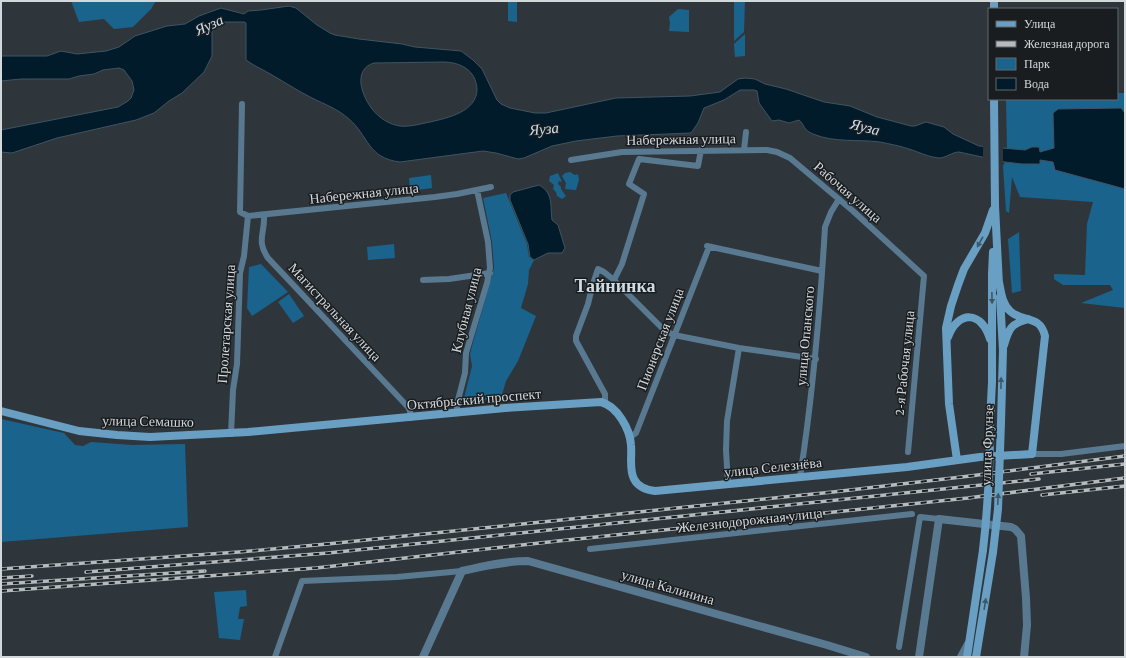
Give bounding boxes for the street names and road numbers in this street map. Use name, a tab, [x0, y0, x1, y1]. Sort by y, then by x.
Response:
street label: Набережная улица	[626, 130, 737, 148]
street label: Рабочая улица	[811, 158, 886, 226]
street label: Набережная улица	[309, 179, 420, 207]
street label: Магистральная улица	[285, 260, 385, 365]
street label: Пролетарская улица	[214, 263, 238, 384]
street label: Клубная улица	[448, 265, 485, 354]
street label: Пионерская улица	[633, 285, 687, 392]
street label: улица Опанского	[793, 285, 817, 387]
street label: 2-я Рабочая улица	[891, 309, 918, 416]
street label: Октябрьский проспект	[406, 385, 542, 413]
street label: улица Фрунзе	[978, 404, 996, 486]
street label: улица Семашко	[102, 412, 194, 430]
street label: улица Селезнёва	[723, 454, 823, 480]
street label: Железнодорожная улица	[677, 504, 824, 536]
street label: улица Калинина	[620, 566, 717, 608]

